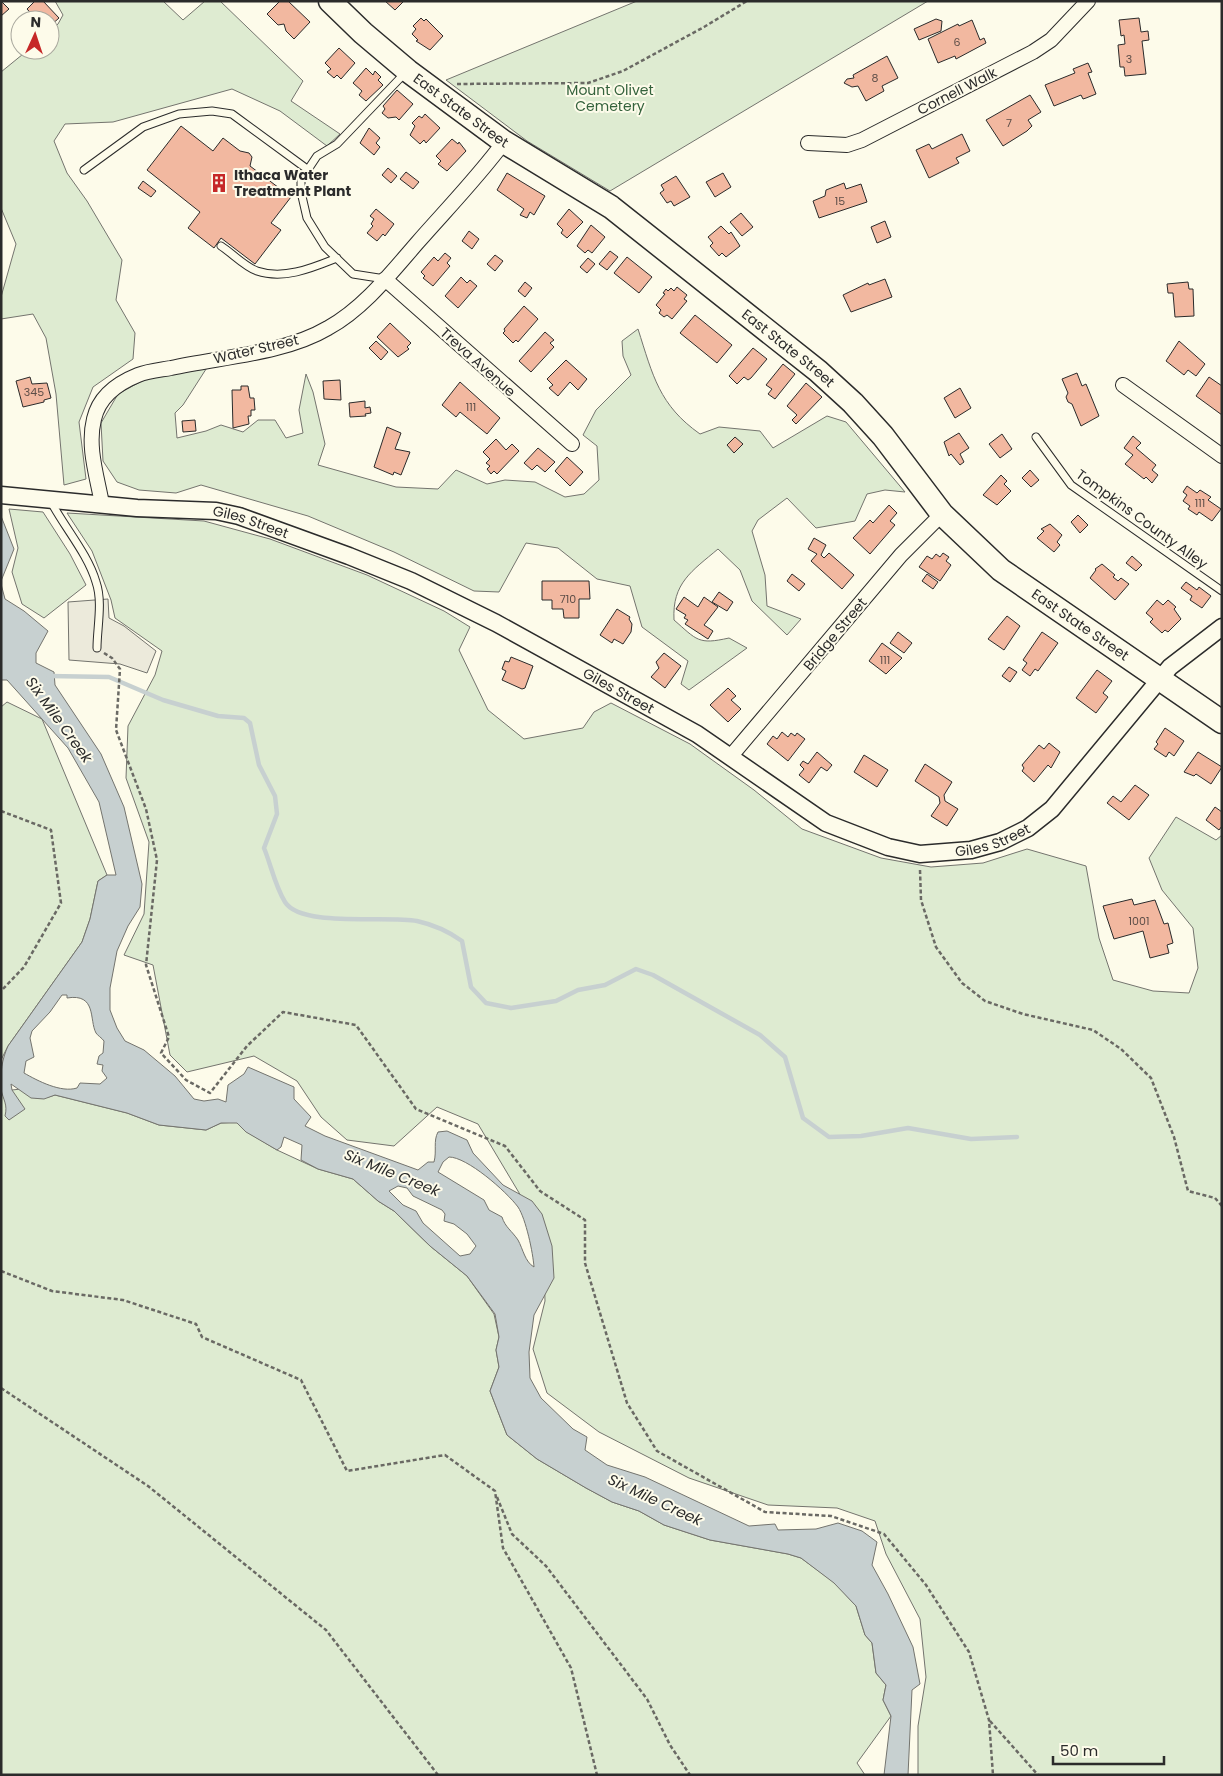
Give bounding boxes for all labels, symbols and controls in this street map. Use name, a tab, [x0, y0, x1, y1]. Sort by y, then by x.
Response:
north arrow	[10, 10, 60, 60]
text: N	[30, 12, 41, 32]
house number: 6	[954, 34, 961, 50]
house number: 3	[1126, 51, 1132, 67]
street label: Cornell Walk	[914, 62, 1001, 120]
street label: East State Street	[409, 68, 512, 153]
house number: 8	[872, 70, 879, 86]
park label: Mount Olivet Cemetery	[566, 80, 654, 116]
house number: 7	[1006, 115, 1012, 131]
place label: Ithaca Water Treatment Plant	[234, 165, 351, 201]
building icon: Ithaca Water Treatment Plant	[208, 172, 230, 194]
house number: 15	[835, 193, 845, 209]
street label: East State Street	[738, 304, 839, 392]
street label: Treva Avenue	[436, 323, 520, 401]
street label: Water Street	[211, 329, 301, 369]
house number: 345	[24, 384, 44, 400]
house number: 111	[466, 399, 476, 415]
street label: Tompkins County Alley	[1072, 464, 1212, 574]
house number: 111	[1195, 495, 1205, 511]
street label: Giles Street	[211, 501, 291, 543]
street label: East State Street	[1028, 584, 1133, 665]
house number: 710	[560, 591, 576, 607]
street label: Bridge Street	[799, 593, 871, 675]
house number: 111	[880, 652, 890, 668]
street label: Giles Street	[579, 663, 658, 718]
water label: Six Mile Creek	[21, 672, 99, 768]
street label: Giles Street	[954, 818, 1034, 861]
house number: 1001	[1129, 913, 1149, 929]
water label: Six Mile Creek	[341, 1144, 444, 1202]
water label: Six Mile Creek	[605, 1469, 707, 1531]
scale bar	[1053, 1734, 1164, 1766]
text: 50 m	[1060, 1740, 1098, 1761]

